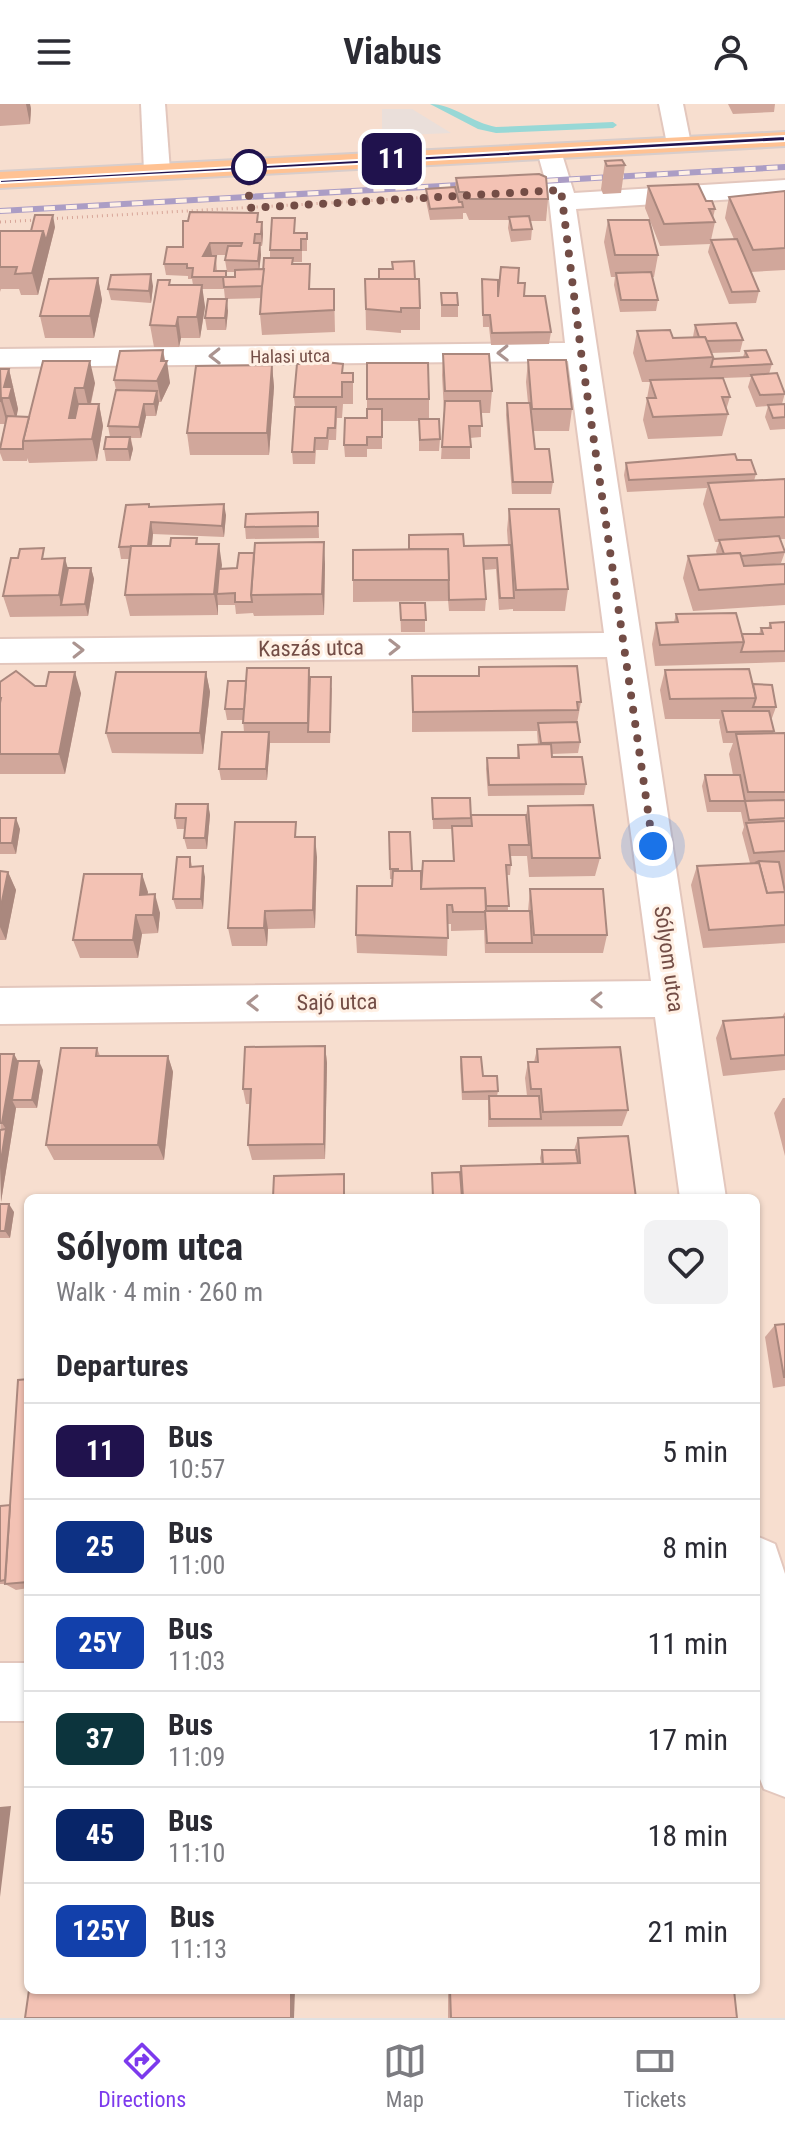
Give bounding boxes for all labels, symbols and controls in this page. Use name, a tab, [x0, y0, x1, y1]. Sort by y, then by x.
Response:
icon: menu	[32, 30, 76, 74]
icon: person	[709, 30, 753, 74]
text: Viabus	[343, 31, 442, 73]
line badge: 11	[356, 133, 428, 185]
text: 11	[378, 142, 406, 175]
unlabelled marker	[232, 150, 266, 184]
one-way arrow	[496, 344, 509, 362]
street label: Halasi utca	[250, 345, 330, 367]
one-way arrow	[208, 348, 221, 365]
street label: Kaszás utca	[258, 635, 364, 661]
one-way arrow	[388, 638, 401, 656]
one-way arrow	[72, 641, 85, 659]
your location	[633, 826, 673, 866]
street label: Sólyom utca	[649, 904, 689, 1014]
street label: Sajó utca	[296, 989, 378, 1015]
one-way arrow	[590, 991, 603, 1009]
one-way arrow	[246, 994, 259, 1012]
button: heart	[644, 1220, 728, 1304]
text: Sólyom utca	[56, 1225, 243, 1269]
text: Walk · 4 min · 260 m	[56, 1277, 263, 1307]
text: Departures	[56, 1348, 189, 1383]
text: Bus	[168, 1419, 213, 1454]
text: 11	[86, 1434, 114, 1467]
text: 5 min	[662, 1434, 728, 1469]
text: 10:57	[168, 1454, 225, 1484]
text: Bus	[168, 1515, 213, 1550]
text: 25	[86, 1530, 114, 1563]
text: 8 min	[662, 1530, 728, 1565]
text: 11:00	[168, 1550, 225, 1580]
text: Bus	[168, 1611, 213, 1646]
text: 25Y	[78, 1626, 122, 1659]
text: 11 min	[647, 1626, 728, 1661]
text: 11:03	[168, 1646, 225, 1676]
text: Bus	[168, 1707, 213, 1742]
text: 37	[86, 1722, 114, 1755]
text: 17 min	[647, 1722, 728, 1757]
text: 11:09	[168, 1742, 225, 1772]
text: Bus	[168, 1803, 213, 1838]
text: 45	[86, 1818, 114, 1851]
text: 18 min	[647, 1818, 728, 1853]
text: 11:10	[168, 1838, 225, 1868]
text: Bus	[170, 1899, 215, 1934]
text: 125Y	[72, 1914, 130, 1947]
text: 21 min	[647, 1914, 728, 1949]
text: 11:13	[170, 1934, 227, 1964]
tab: Directions	[98, 2039, 186, 2112]
tab: Map	[383, 2039, 427, 2112]
tab: Tickets	[623, 2039, 687, 2112]

